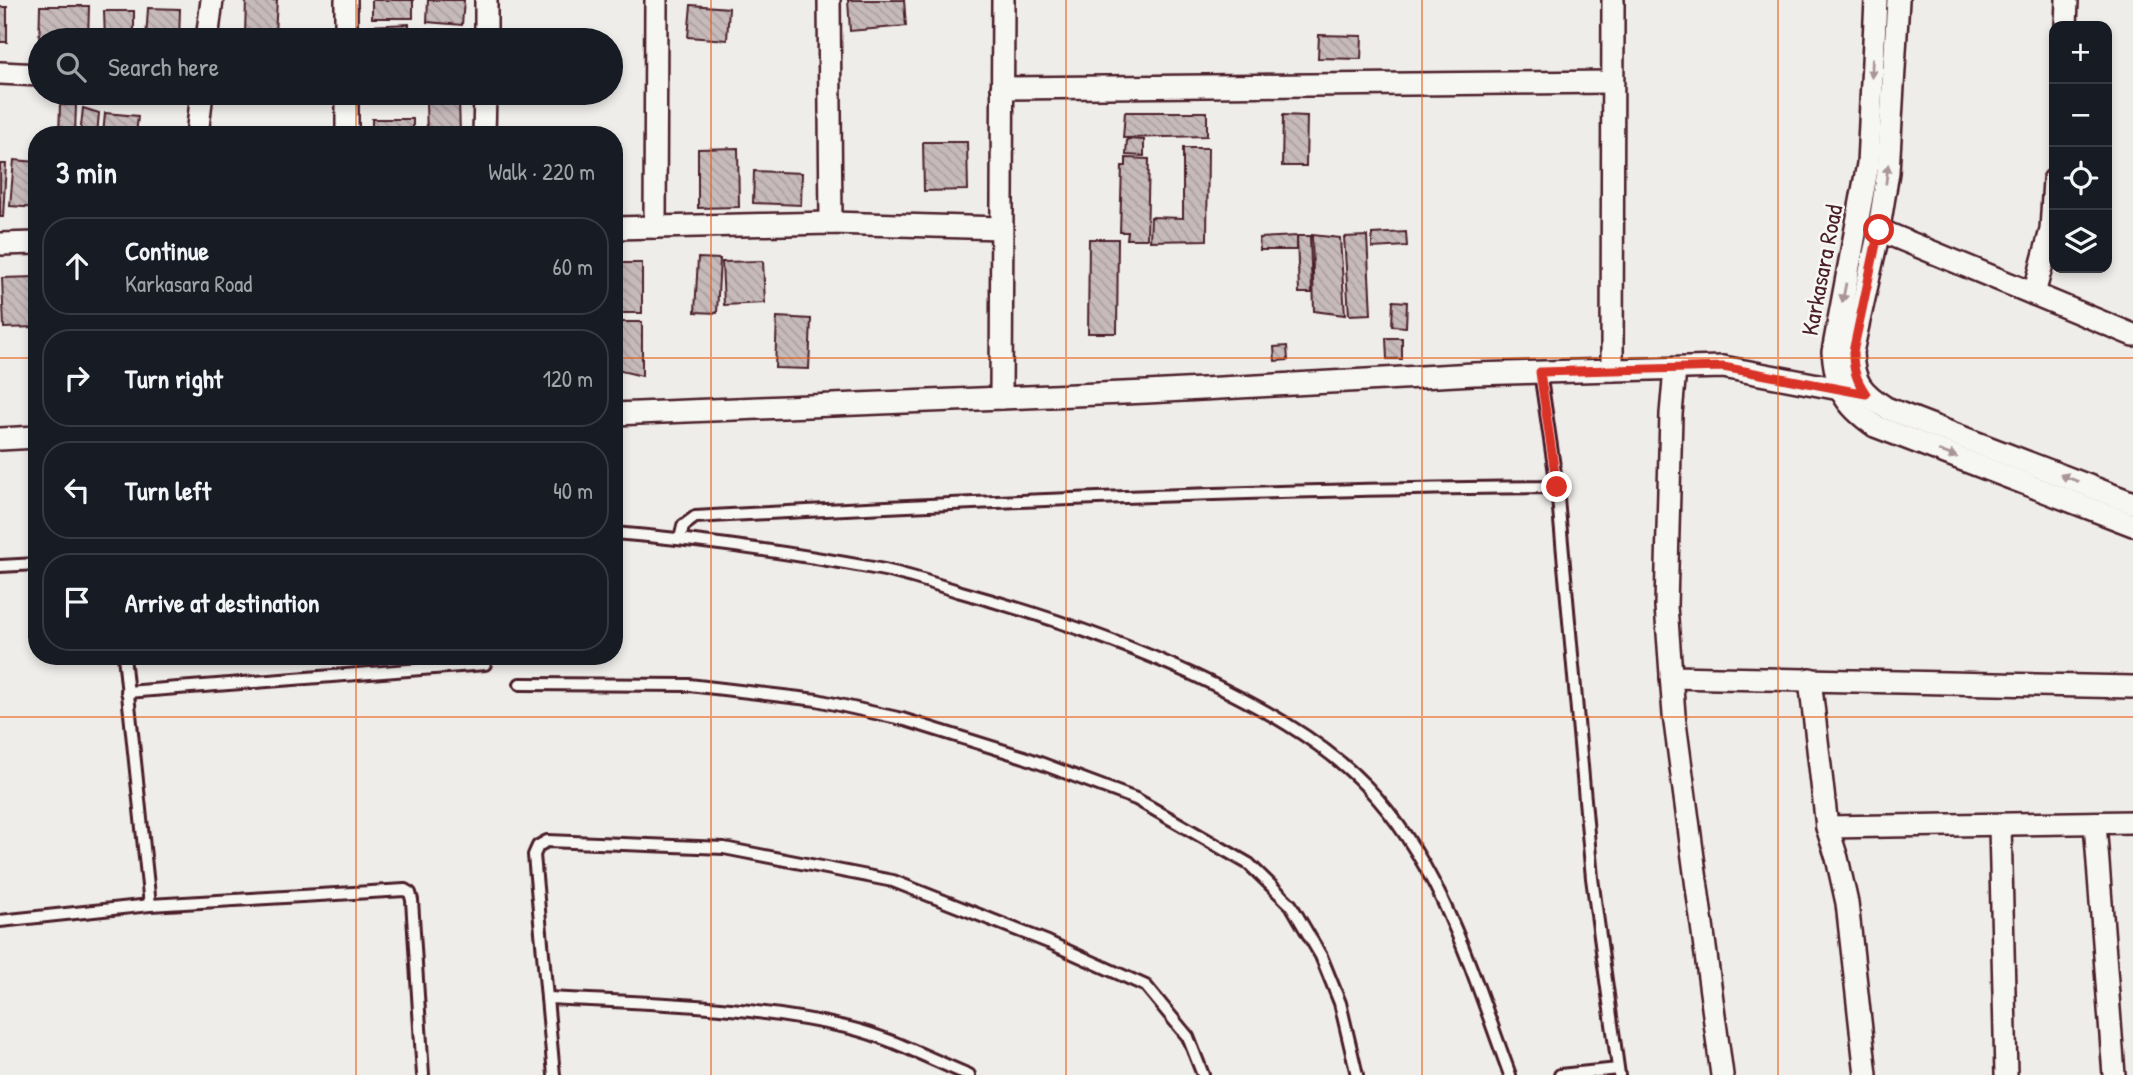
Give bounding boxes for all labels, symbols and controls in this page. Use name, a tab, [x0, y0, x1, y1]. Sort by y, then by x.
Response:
map controls	[2049, 21, 2112, 273]
button: +	[2049, 21, 2112, 84]
search box	[28, 28, 623, 105]
icon: search	[52, 48, 90, 86]
text: Search here	[108, 49, 219, 84]
one-way arrow	[1867, 57, 1878, 79]
button: −	[2049, 84, 2112, 147]
button: locate	[2049, 147, 2112, 210]
text: 3 min	[56, 152, 117, 192]
text: Walk · 220 m	[488, 156, 595, 187]
one-way arrow	[1881, 163, 1892, 185]
street label: Karkasara Road	[1793, 202, 1849, 338]
button: layers	[2049, 210, 2112, 273]
route start	[1863, 214, 1894, 245]
text: Continue	[125, 233, 209, 268]
icon: ahead	[58, 247, 96, 285]
text: 60 m	[553, 251, 593, 282]
text: Karkasara Road	[125, 268, 252, 299]
one-way arrow	[1839, 282, 1850, 304]
icon: right	[58, 359, 96, 397]
text: Turn right	[125, 361, 223, 396]
text: 120 m	[543, 363, 593, 394]
one-way arrow	[1937, 448, 1958, 459]
icon: left	[58, 471, 96, 509]
route end	[1541, 471, 1572, 502]
text: Turn left	[125, 473, 211, 508]
one-way arrow	[2059, 473, 2080, 484]
text: 40 m	[553, 475, 593, 506]
icon: arrive	[58, 583, 96, 621]
text: Arrive at destination	[125, 585, 320, 620]

